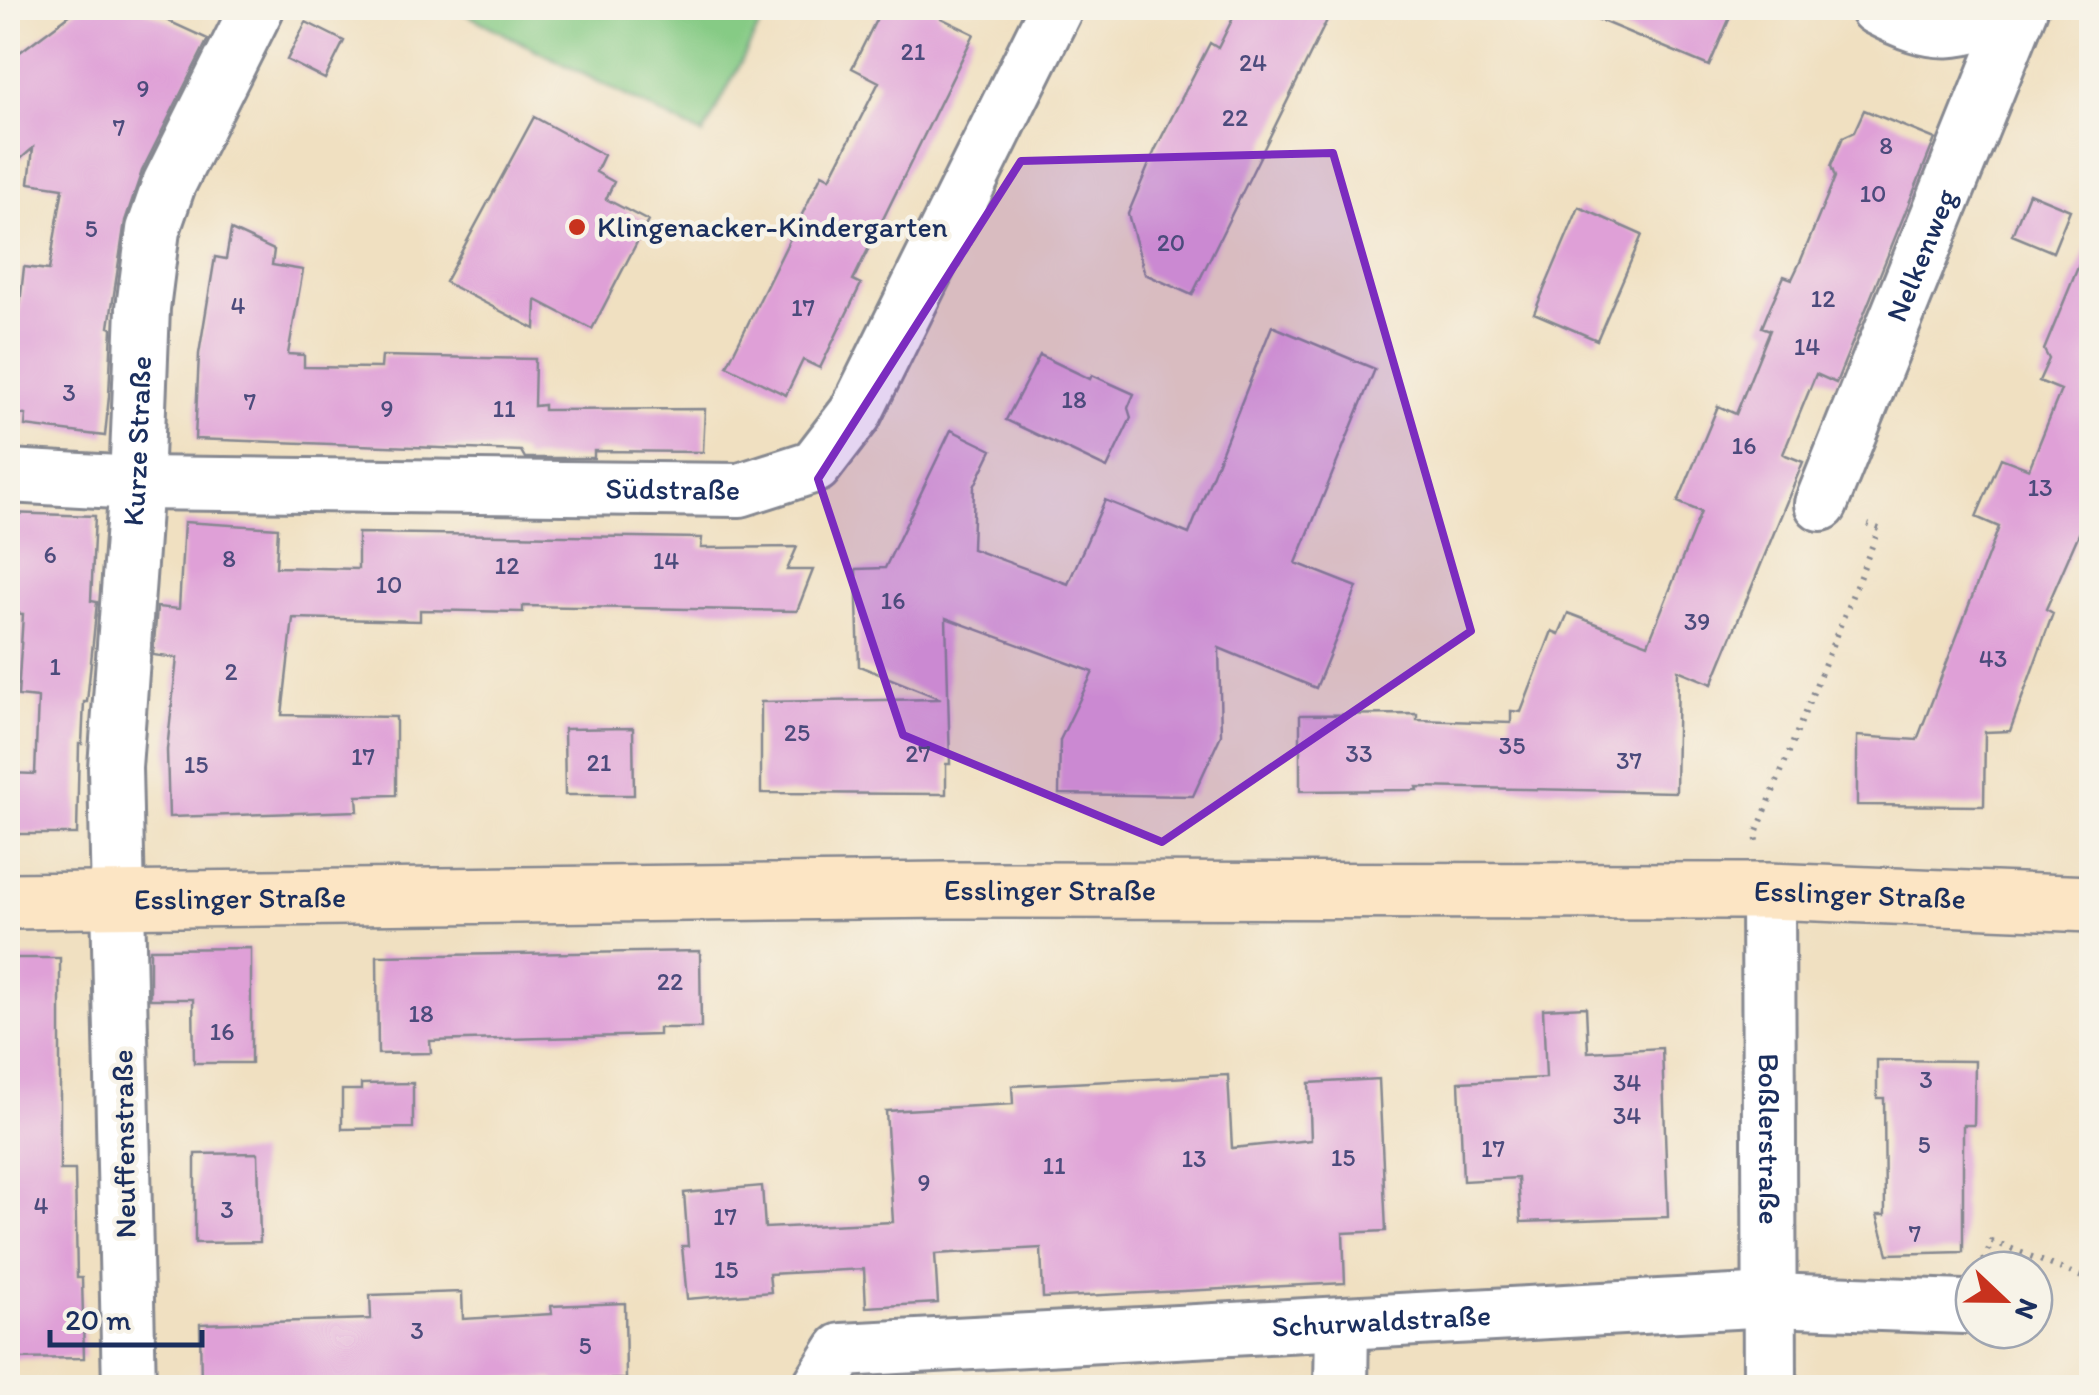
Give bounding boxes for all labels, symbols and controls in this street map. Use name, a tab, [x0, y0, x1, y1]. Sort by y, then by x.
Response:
house number: 21	[901, 36, 926, 66]
house number: 24	[1239, 47, 1267, 77]
house number: 9	[136, 73, 150, 103]
house number: 22	[1222, 102, 1248, 132]
house number: 7	[113, 112, 125, 142]
house number: 8	[1879, 130, 1893, 160]
house number: 10	[1859, 178, 1887, 208]
street label: Nelkenweg	[1877, 183, 1964, 327]
place label: Klingenacker-Kindergarten	[597, 208, 948, 245]
house number: 5	[84, 213, 98, 243]
marker: Klingenacker-Kindergarten	[566, 216, 588, 238]
house number: 20	[1157, 227, 1185, 257]
house number: 12	[1811, 283, 1835, 313]
house number: 4	[230, 290, 246, 320]
house number: 17	[791, 292, 815, 322]
house number: 14	[1794, 331, 1820, 361]
street label: Kurze Straße	[114, 355, 159, 527]
house number: 3	[62, 377, 76, 407]
house number: 18	[1061, 384, 1087, 414]
house number: 7	[244, 386, 256, 416]
house number: 9	[380, 393, 394, 423]
house number: 11	[492, 393, 516, 423]
house number: 16	[1732, 430, 1756, 460]
street label: Südstraße	[605, 469, 740, 508]
house number: 13	[2027, 472, 2053, 502]
house number: 6	[43, 539, 57, 569]
house number: 8	[222, 543, 236, 573]
house number: 14	[653, 545, 679, 575]
house number: 12	[495, 550, 519, 580]
house number: 10	[375, 569, 403, 599]
house number: 16	[881, 585, 905, 615]
house number: 39	[1684, 606, 1710, 636]
house number: 43	[1979, 643, 2007, 673]
house number: 1	[49, 651, 61, 681]
house number: 2	[224, 656, 238, 686]
house number: 25	[784, 717, 810, 747]
house number: 35	[1499, 730, 1525, 760]
house number: 27	[905, 738, 931, 768]
house number: 33	[1345, 738, 1373, 768]
house number: 17	[351, 741, 375, 771]
house number: 37	[1616, 745, 1642, 775]
house number: 21	[587, 747, 612, 777]
house number: 15	[184, 749, 208, 779]
street label: Esslinger Straße	[944, 871, 1156, 908]
street label: Esslinger Straße	[1754, 872, 1967, 917]
street label: Esslinger Straße	[134, 878, 346, 918]
house number: 22	[657, 966, 683, 996]
house number: 18	[408, 998, 434, 1028]
house number: 16	[210, 1016, 234, 1046]
street label: Neuffenstraße	[103, 1049, 144, 1239]
street label: Boßlerstraße	[1751, 1053, 1788, 1225]
house number: 3	[1919, 1064, 1933, 1094]
house number: 34	[1613, 1067, 1641, 1097]
house number: 34	[1613, 1100, 1641, 1130]
house number: 5	[1917, 1129, 1931, 1159]
house number: 17	[1481, 1133, 1505, 1163]
house number: 15	[1331, 1142, 1355, 1172]
house number: 13	[1181, 1143, 1207, 1173]
house number: 11	[1042, 1150, 1066, 1180]
house number: 9	[917, 1167, 931, 1197]
house number: 4	[33, 1190, 49, 1220]
house number: 3	[220, 1194, 234, 1224]
house number: 17	[713, 1201, 737, 1231]
house number: 7	[1909, 1218, 1921, 1248]
north arrow	[1954, 1250, 2054, 1350]
house number: 15	[714, 1254, 738, 1284]
scale bar	[50, 1285, 202, 1347]
text: N	[2008, 1294, 2046, 1324]
street label: Schurwaldstraße	[1271, 1296, 1492, 1345]
text: 20 m	[65, 1301, 131, 1338]
house number: 3	[410, 1315, 424, 1345]
house number: 5	[578, 1330, 592, 1360]

